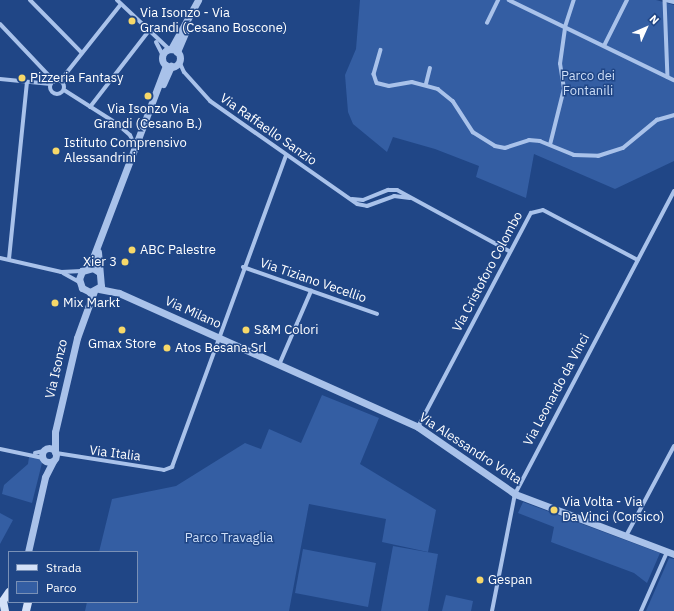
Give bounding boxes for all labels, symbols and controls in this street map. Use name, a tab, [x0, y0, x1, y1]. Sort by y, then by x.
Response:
place label: Via Isonzo - Via Grandi (Cesano Boscone)	[140, 6, 287, 37]
north arrow	[626, 8, 666, 48]
text: N	[647, 12, 662, 27]
marker: Via Isonzo - Via Grandi (Cesano Boscone)	[127, 16, 137, 26]
park label: Parco dei Fontanili	[561, 69, 615, 100]
place label: Pizzeria Fantasy	[30, 70, 123, 86]
marker: Pizzeria Fantasy	[17, 73, 27, 83]
marker: Via Isonzo Via Grandi (Cesano B.)	[143, 91, 153, 101]
street label: Via Raffaello Sanzio	[217, 91, 319, 169]
place label: Via Isonzo Via Grandi (Cesano B.)	[94, 102, 202, 133]
place label: Istituto Comprensivo Alessandrini	[64, 136, 187, 167]
marker: Istituto Comprensivo Alessandrini	[51, 146, 61, 156]
street label: Via Cristoforo Colombo	[450, 209, 526, 335]
place label: ABC Palestre	[140, 242, 216, 258]
marker: ABC Palestre	[127, 245, 137, 255]
place label: Xier 3	[83, 254, 117, 270]
street label: Via Tiziano Vecellio	[258, 255, 368, 307]
marker: Xier 3	[120, 257, 130, 267]
street label: Via Milano	[162, 294, 224, 332]
place label: Mix Markt	[63, 295, 120, 311]
marker: Mix Markt	[50, 298, 60, 308]
place label: S&M Colori	[254, 322, 318, 338]
marker: Gmax Store	[117, 325, 127, 335]
marker: S&M Colori	[241, 325, 251, 335]
street label: Via Leonardo da Vinci	[521, 331, 593, 449]
place label: Gmax Store	[88, 336, 156, 352]
street label: Via Isonzo	[43, 338, 71, 400]
place label: Atos Besana Srl	[175, 340, 267, 356]
marker: Atos Besana Srl	[162, 343, 172, 353]
street label: Via Alessandro Volta	[416, 410, 524, 488]
street label: Via Italia	[88, 443, 142, 465]
place label: Via Volta - Via Da Vinci (Corsico)	[562, 495, 664, 526]
marker: Via Volta - Via Da Vinci (Corsico)	[549, 505, 559, 515]
park label: Parco Travaglia	[185, 530, 273, 546]
legend	[8, 551, 138, 603]
text: Strada	[46, 560, 81, 575]
place label: Gespan	[488, 572, 532, 588]
marker: Gespan	[475, 575, 485, 585]
text: Parco	[46, 580, 77, 595]

